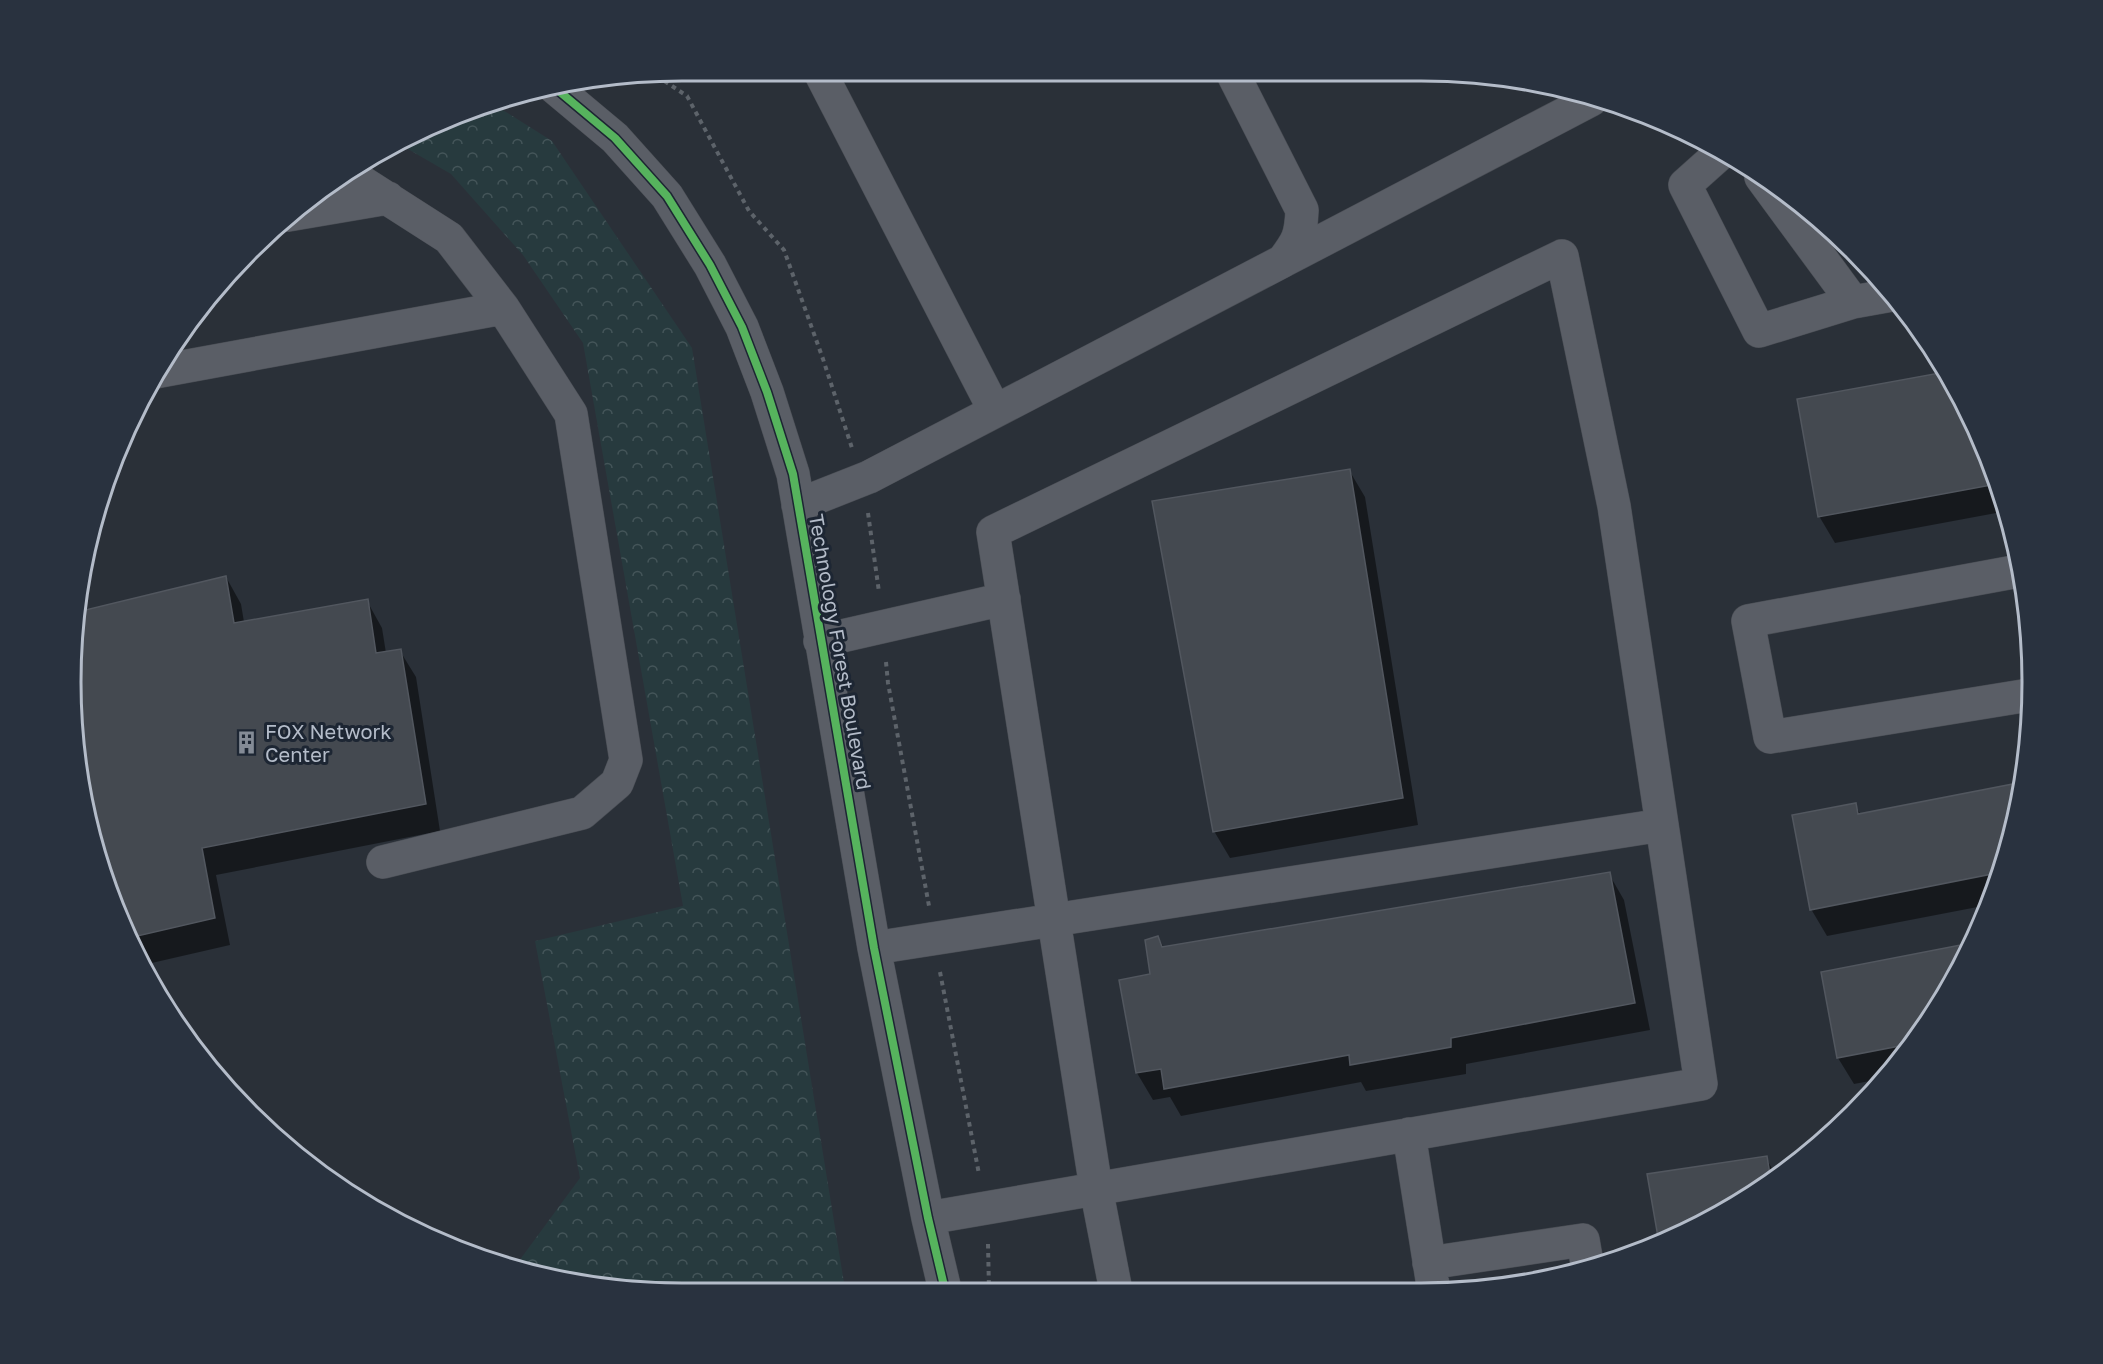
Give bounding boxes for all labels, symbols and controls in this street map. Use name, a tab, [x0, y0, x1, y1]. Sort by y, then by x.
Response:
street label: Technology Forest Boulevard	[805, 512, 877, 792]
place label: FOX Network Center	[265, 719, 392, 766]
building icon: FOX Network Center	[234, 730, 260, 756]

